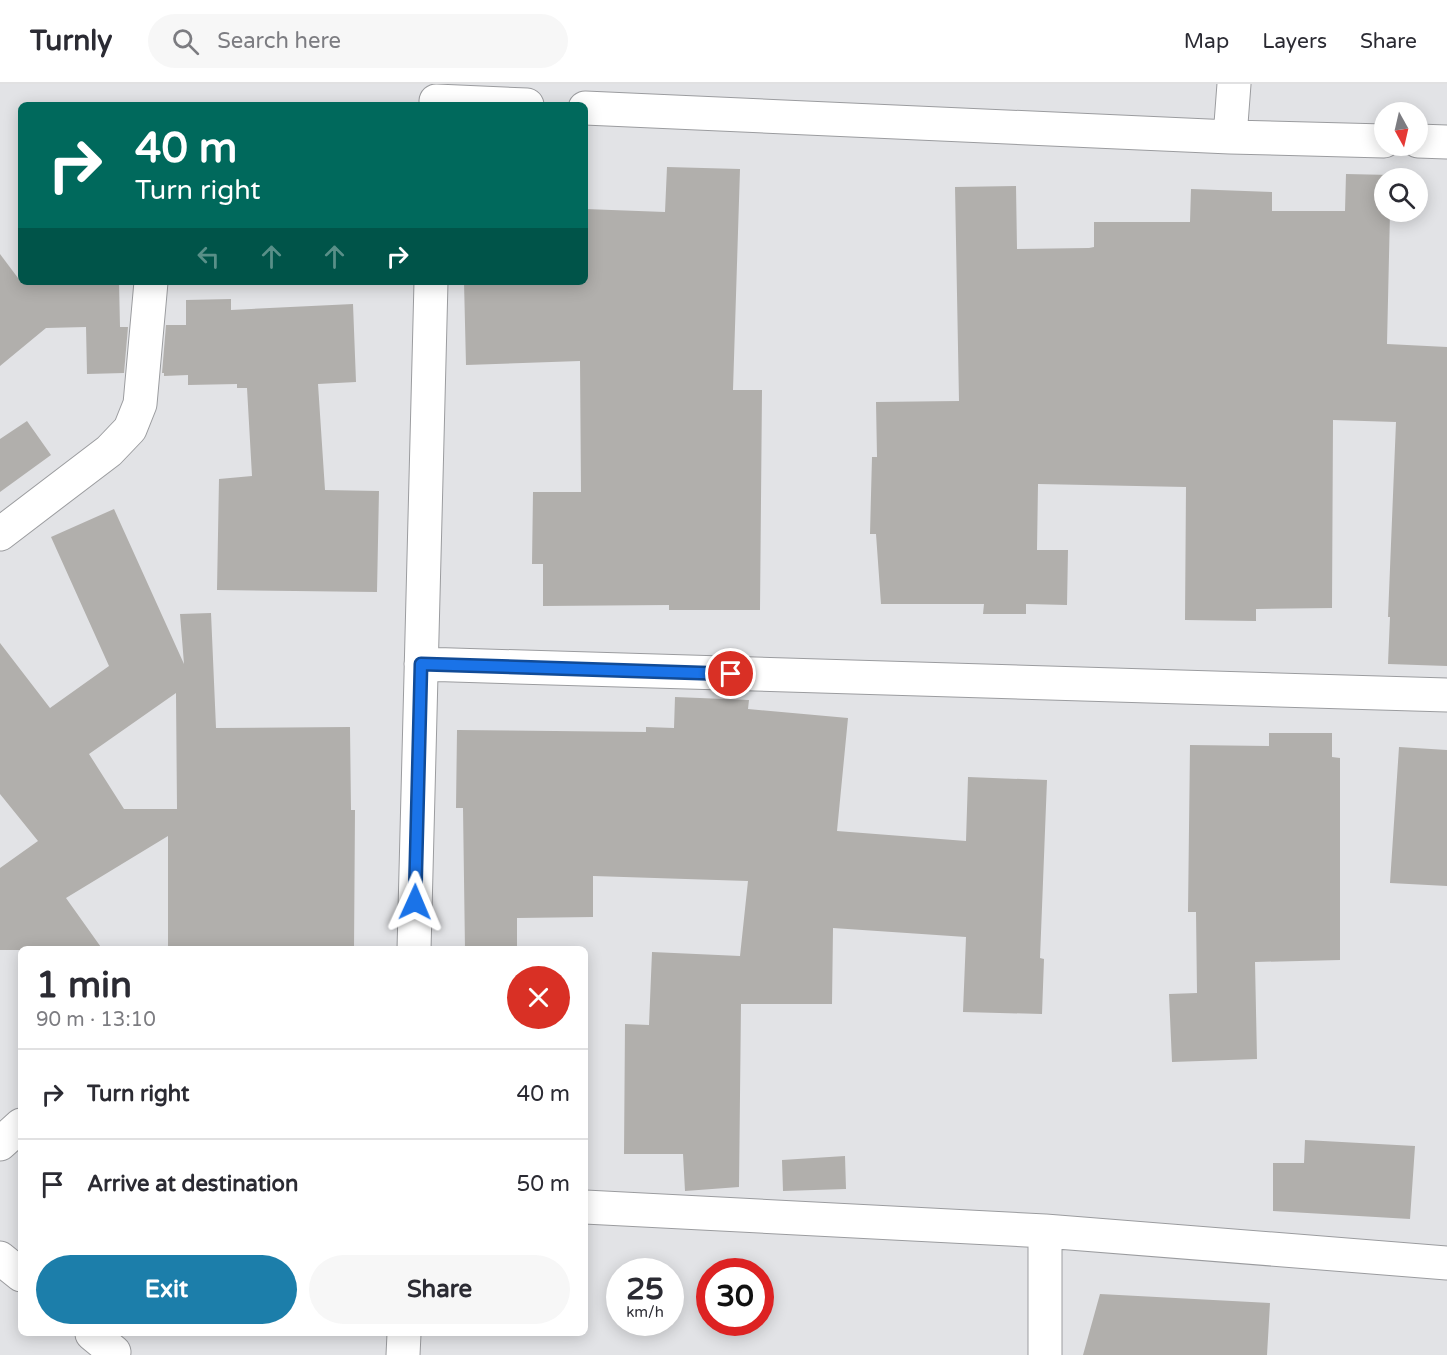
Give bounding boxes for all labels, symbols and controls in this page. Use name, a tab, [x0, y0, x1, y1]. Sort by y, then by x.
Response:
search box	[148, 14, 568, 68]
text: Turnly	[30, 24, 112, 58]
icon: search	[169, 25, 202, 58]
text: Search here	[217, 28, 341, 54]
text: Map	[1184, 29, 1229, 54]
text: Layers	[1262, 29, 1327, 54]
text: Share	[1360, 29, 1417, 54]
north arrow	[1374, 102, 1428, 156]
map controls	[1374, 102, 1428, 222]
text: 40 m	[135, 123, 237, 174]
icon: right	[36, 126, 114, 204]
button: search	[1374, 168, 1428, 222]
text: Turn right	[135, 174, 261, 207]
icon: left	[192, 240, 225, 273]
icon: ahead	[255, 240, 288, 273]
icon: ahead	[318, 240, 351, 273]
icon: right	[381, 240, 414, 273]
pin	[705, 648, 756, 699]
icon: arrive	[714, 657, 747, 690]
position arrow	[383, 870, 447, 934]
text: 1 min	[36, 964, 132, 1007]
button: close	[507, 966, 570, 1029]
text: 90 m · 13:10	[36, 1008, 156, 1032]
icon: right	[36, 1078, 69, 1111]
text: Turn right	[87, 1081, 189, 1107]
text: 40 m	[516, 1081, 570, 1107]
icon: arrive	[36, 1168, 69, 1201]
text: Arrive at destination	[87, 1171, 298, 1197]
text: 50 m	[516, 1171, 570, 1197]
button: Exit	[36, 1255, 297, 1324]
button: Share	[309, 1255, 570, 1324]
speed limit sign: 30	[696, 1258, 774, 1336]
text: 25	[626, 1271, 664, 1308]
text: km/h	[626, 1303, 664, 1321]

